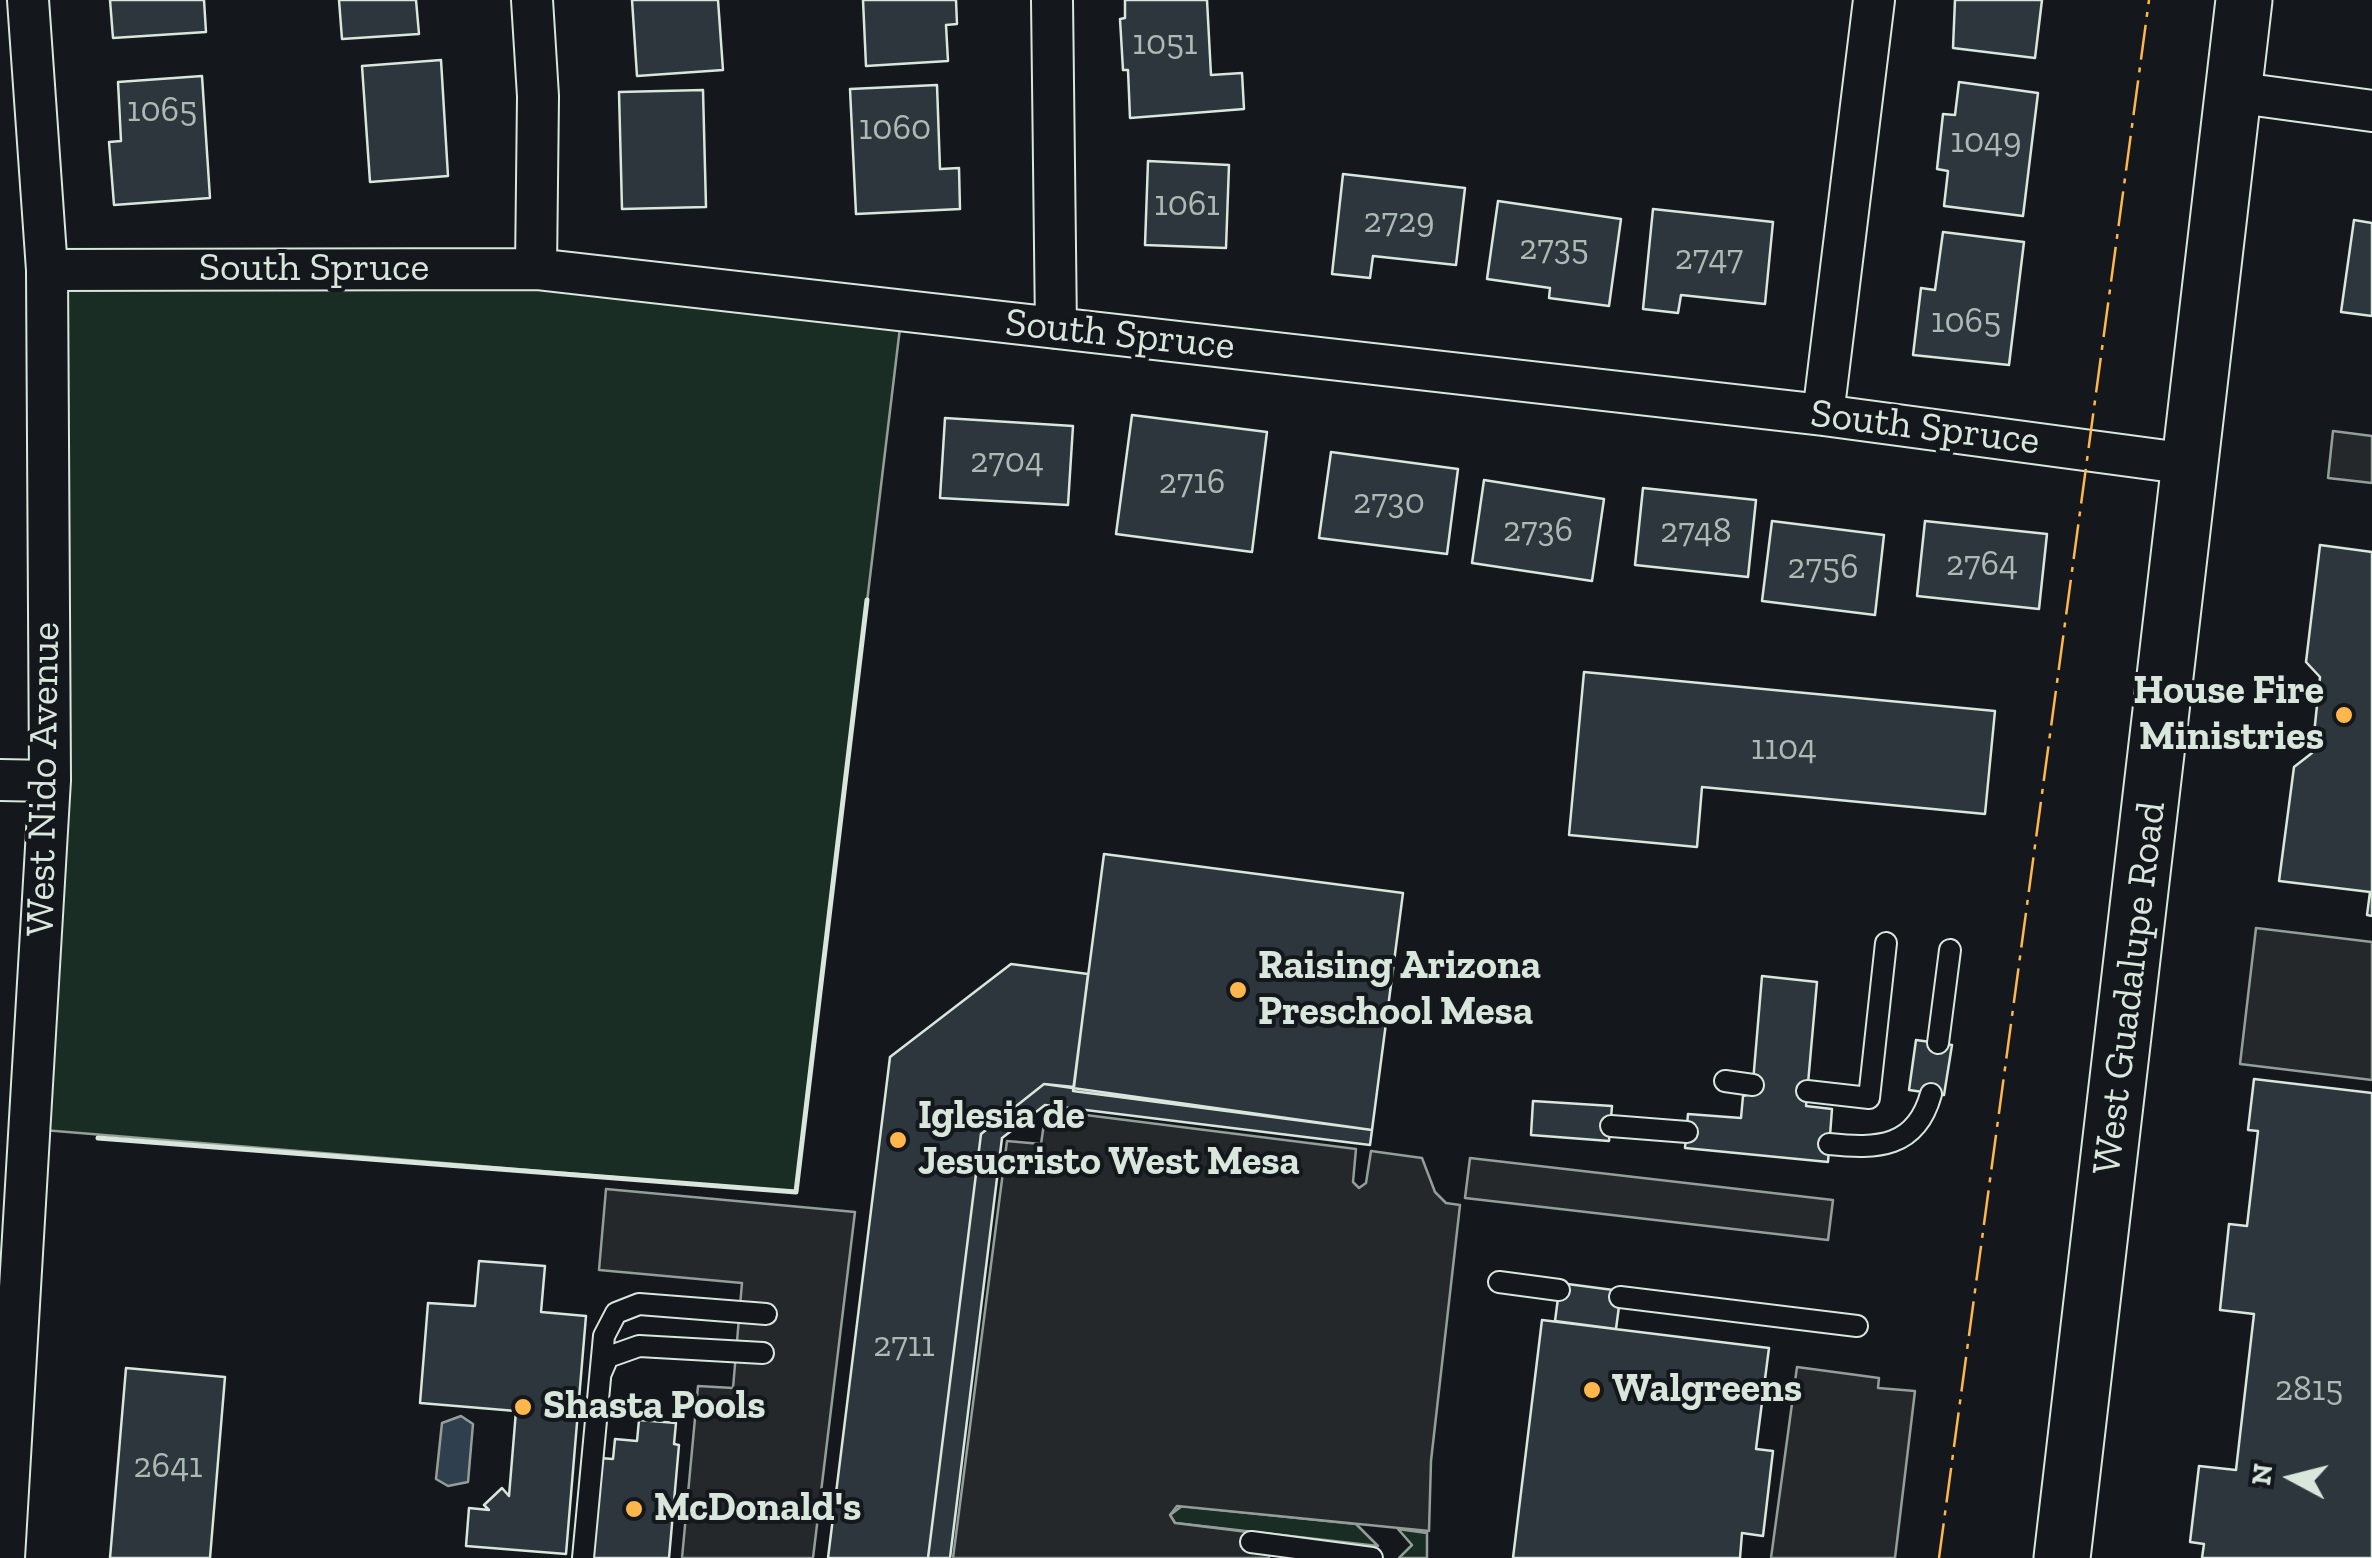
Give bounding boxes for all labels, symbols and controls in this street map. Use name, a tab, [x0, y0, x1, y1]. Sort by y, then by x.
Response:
house number: 1051	[1132, 23, 1198, 65]
house number: 1065	[127, 90, 197, 132]
house number: 1060	[859, 108, 931, 150]
house number: 1049	[1950, 121, 2022, 163]
house number: 1061	[1154, 184, 1220, 226]
house number: 2729	[1363, 201, 1435, 243]
house number: 2735	[1519, 228, 1589, 270]
house number: 2747	[1675, 238, 1743, 280]
street label: South Spruce	[199, 245, 429, 293]
street label: South Spruce	[1003, 299, 1237, 371]
house number: 1065	[1931, 301, 2001, 343]
street label: South Spruce	[1808, 390, 2042, 466]
house number: 2704	[970, 441, 1044, 483]
house number: 2716	[1159, 462, 1225, 504]
house number: 2730	[1353, 482, 1425, 524]
house number: 2736	[1503, 510, 1573, 552]
house number: 2748	[1660, 511, 1732, 553]
house number: 2764	[1946, 544, 2018, 586]
house number: 2756	[1787, 547, 1859, 589]
street label: West Nido Avenue	[17, 622, 71, 936]
place label: House Fire Ministries	[2133, 668, 2324, 762]
marker: House Fire Ministries	[2333, 704, 2355, 726]
house number: 1104	[1751, 728, 1817, 770]
street label: West Guadalupe Road	[2083, 799, 2177, 1177]
place label: Raising Arizona Preschool Mesa	[1258, 943, 1541, 1037]
marker: Raising Arizona Preschool Mesa	[1227, 979, 1249, 1001]
place label: Iglesia de Jesucristo West Mesa	[918, 1093, 1300, 1187]
marker: Iglesia de Jesucristo West Mesa	[887, 1129, 909, 1151]
house number: 2711	[873, 1325, 935, 1367]
place label: Walgreens	[1612, 1366, 1802, 1414]
house number: 2815	[2275, 1369, 2343, 1411]
marker: Walgreens	[1581, 1379, 1603, 1401]
place label: Shasta Pools	[543, 1383, 766, 1431]
marker: Shasta Pools	[512, 1396, 534, 1418]
north arrow	[2242, 1428, 2342, 1528]
house number: 2641	[134, 1446, 202, 1488]
text: N	[2244, 1462, 2279, 1487]
place label: McDonald's	[654, 1485, 861, 1533]
marker: McDonald's	[623, 1498, 645, 1520]

